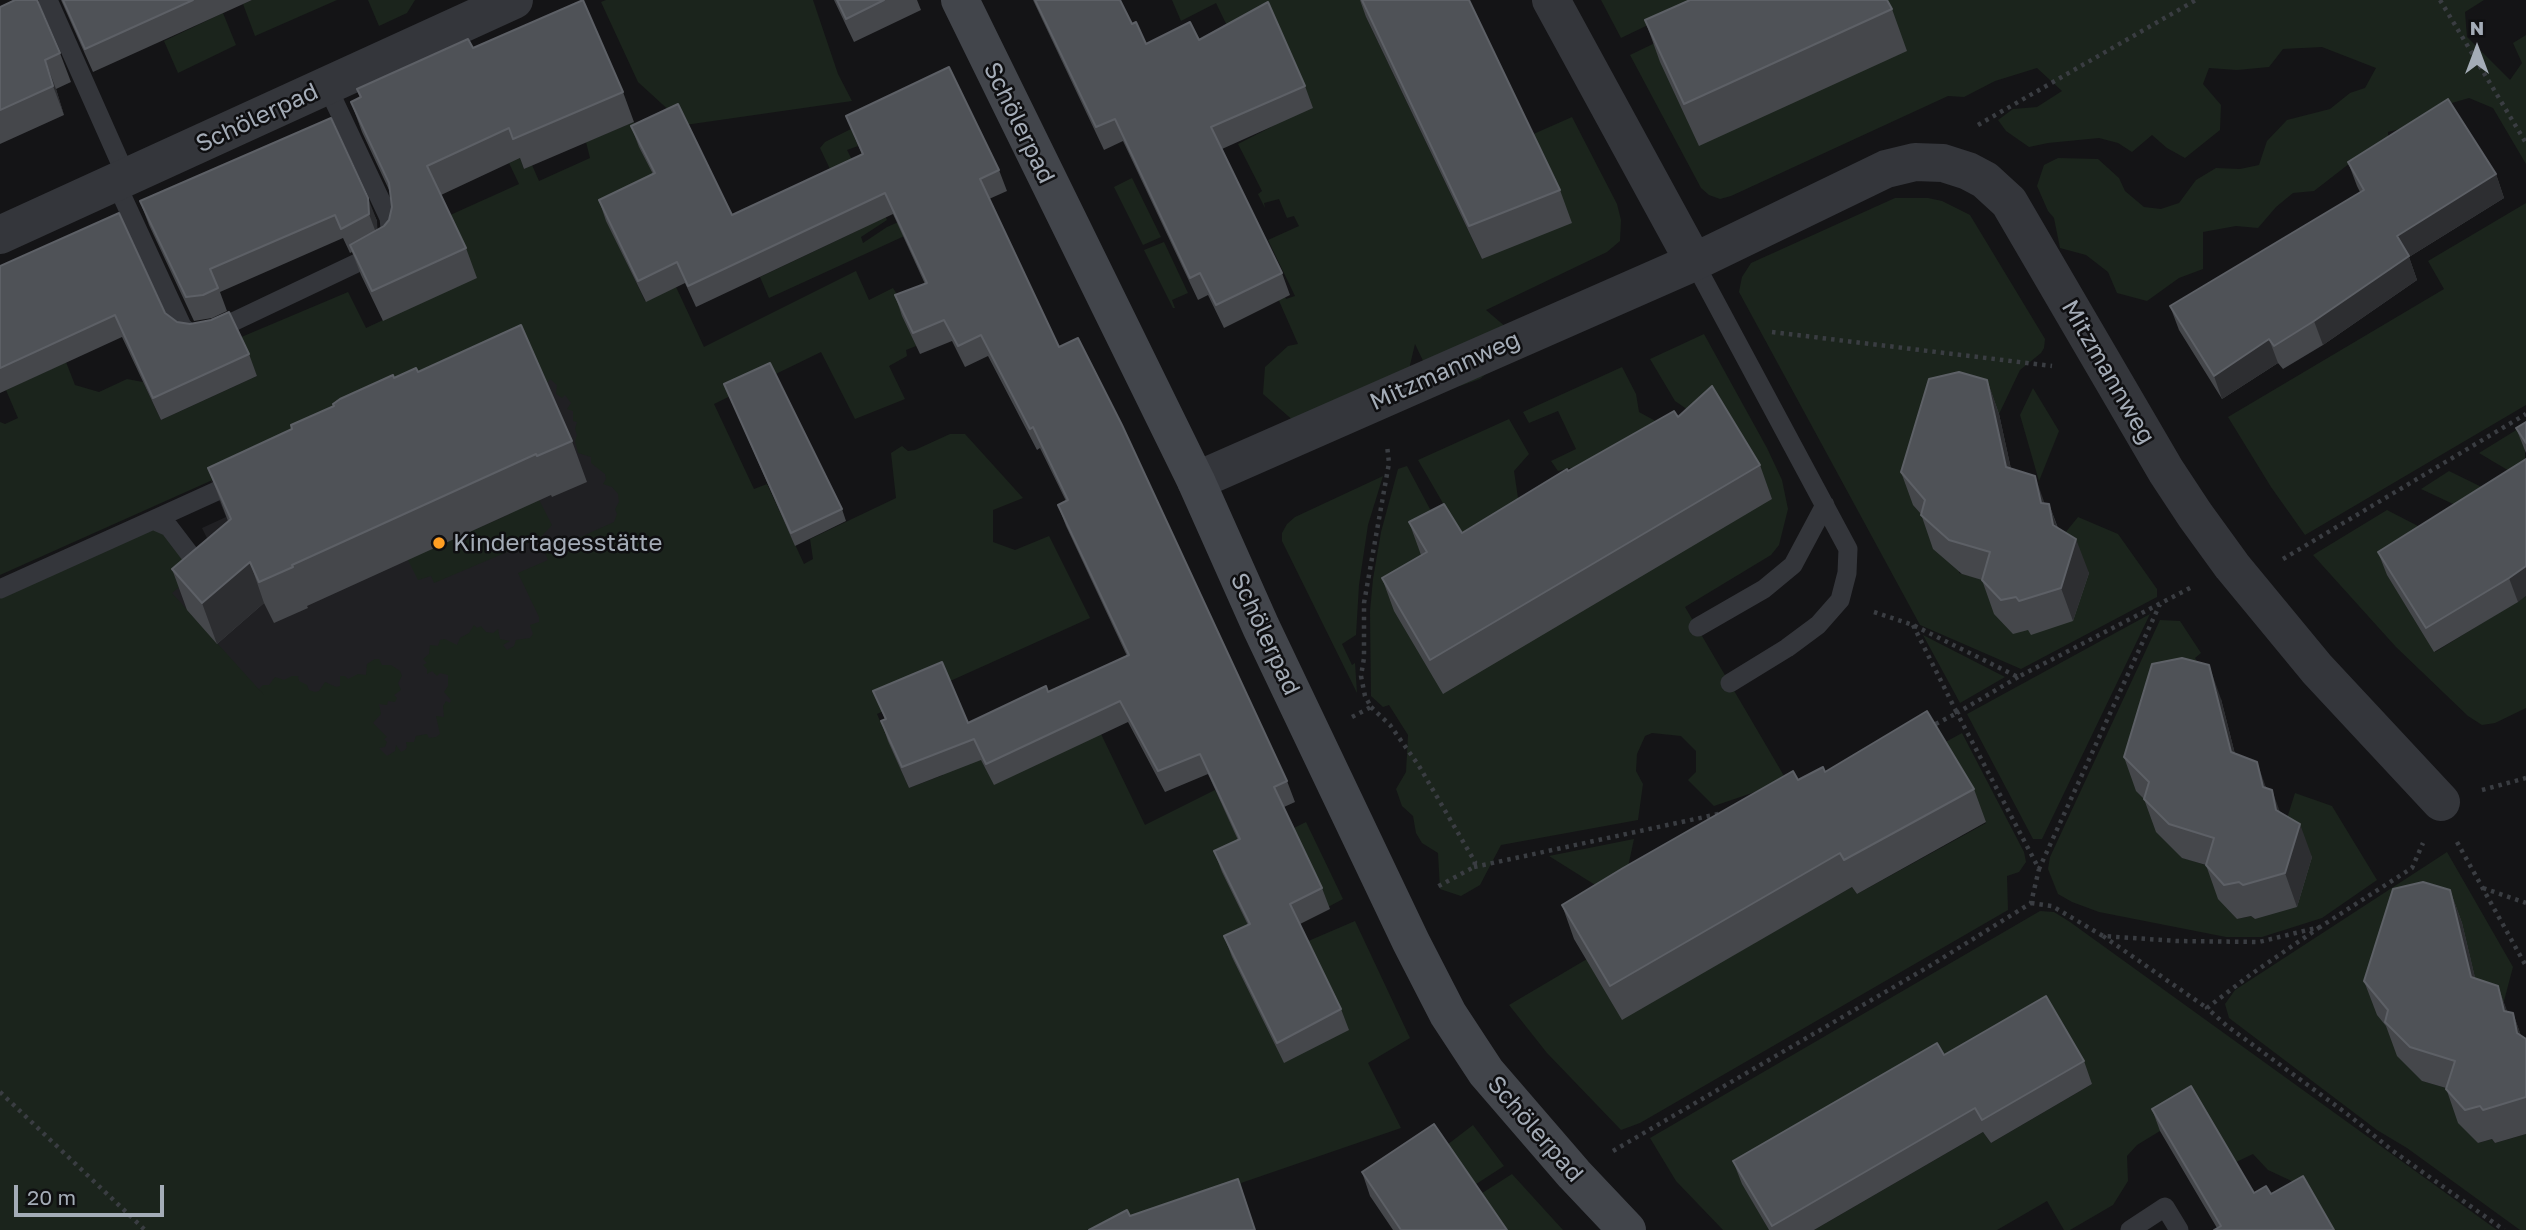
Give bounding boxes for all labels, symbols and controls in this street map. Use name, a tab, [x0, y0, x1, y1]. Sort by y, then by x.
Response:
north arrow	[2442, 14, 2512, 84]
text: N	[2470, 16, 2484, 39]
street label: Schölerpad	[977, 58, 1061, 188]
street label: Schölerpad	[191, 77, 323, 159]
street label: Mitzmannweg	[2055, 295, 2161, 449]
street label: Mitzmannweg	[1365, 325, 1525, 417]
place label: Kindertagesstätte	[453, 529, 662, 557]
marker: Kindertagesstätte	[431, 535, 447, 551]
street label: Schölerpad	[1224, 568, 1306, 700]
street label: Schölerpad	[1481, 1070, 1589, 1188]
scale bar	[18, 1170, 168, 1214]
text: 20 m	[27, 1184, 76, 1210]

